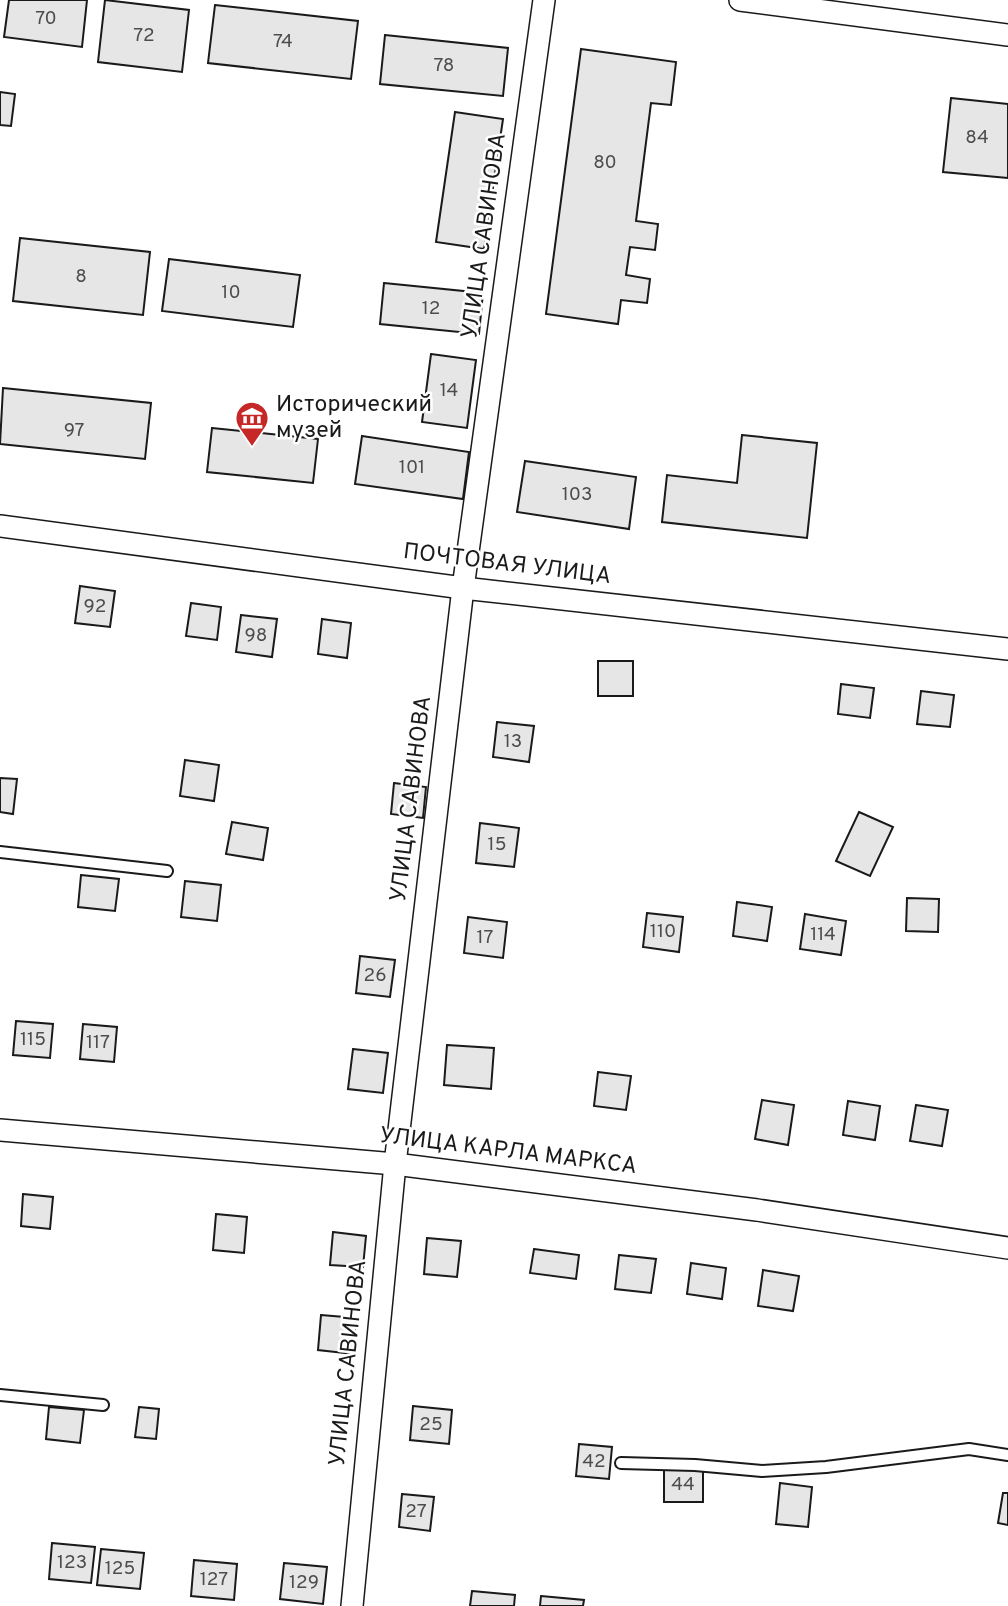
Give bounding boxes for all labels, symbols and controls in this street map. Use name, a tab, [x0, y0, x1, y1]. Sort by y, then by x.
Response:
house number: 70	[35, 7, 57, 31]
house number: 72	[133, 24, 155, 48]
house number: 74	[273, 30, 293, 54]
house number: 78	[434, 54, 454, 78]
house number: 84	[965, 126, 989, 150]
street label: УЛИЦА САВИНОВА	[456, 131, 514, 341]
house number: 80	[593, 151, 617, 175]
house number: 8	[75, 265, 87, 289]
house number: 10	[221, 281, 241, 305]
house number: 12	[422, 297, 440, 321]
house number: 14	[440, 379, 458, 403]
place label: Исторический музей	[276, 391, 432, 446]
museum icon: Исторический музей	[233, 399, 271, 448]
house number: 97	[64, 419, 84, 443]
house number: 101	[399, 456, 425, 480]
house number: 103	[562, 483, 592, 507]
street label: ПОЧТОВАЯ УЛИЦА	[401, 538, 613, 592]
house number: 92	[84, 595, 106, 619]
house number: 98	[245, 624, 267, 648]
street label: УЛИЦА САВИНОВА	[385, 694, 439, 904]
house number: 13	[504, 730, 522, 754]
house number: 15	[488, 833, 506, 857]
house number: 110	[650, 920, 676, 944]
house number: 114	[810, 923, 836, 947]
house number: 17	[477, 926, 494, 950]
house number: 26	[364, 964, 386, 988]
house number: 115	[20, 1028, 46, 1052]
house number: 117	[86, 1031, 110, 1055]
street label: УЛИЦА КАРЛА МАРКСА	[378, 1122, 638, 1182]
street label: УЛИЦА САВИНОВА	[324, 1258, 374, 1468]
house number: 25	[419, 1413, 443, 1437]
house number: 42	[582, 1450, 606, 1474]
house number: 44	[671, 1473, 695, 1497]
house number: 27	[405, 1500, 427, 1524]
house number: 123	[57, 1551, 87, 1575]
house number: 125	[105, 1557, 135, 1581]
house number: 127	[200, 1568, 228, 1592]
house number: 129	[289, 1571, 319, 1595]

